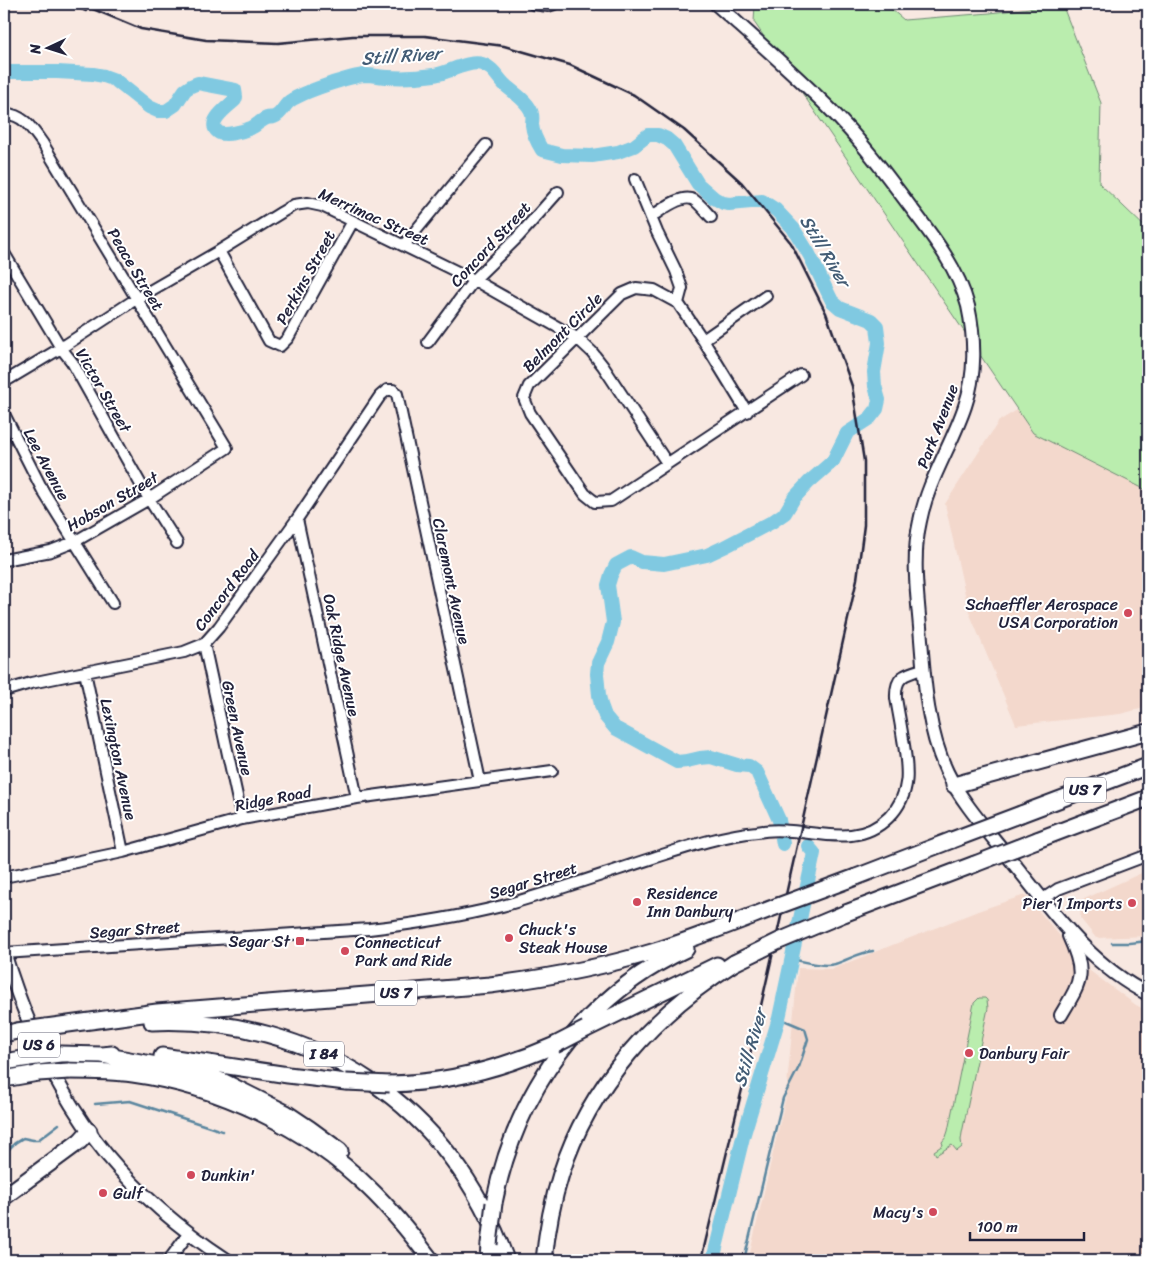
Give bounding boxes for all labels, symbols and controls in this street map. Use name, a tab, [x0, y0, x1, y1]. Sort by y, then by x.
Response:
north arrow	[22, 22, 72, 72]
water label: Still River	[360, 37, 445, 75]
text: N	[23, 43, 48, 56]
street label: Merrimac Street	[314, 179, 434, 254]
street label: Concord Street	[443, 195, 538, 294]
water label: Still River	[791, 209, 861, 296]
street label: Peace Street	[99, 222, 172, 317]
street label: Perkins Street	[267, 224, 343, 330]
street label: Belmont Circle	[515, 285, 610, 380]
street label: Victor Street	[68, 342, 140, 439]
street label: Park Avenue	[908, 380, 967, 473]
street label: Lee Avenue	[15, 423, 78, 506]
street label: Hobson Street	[61, 463, 164, 540]
street label: Claremont Avenue	[424, 515, 479, 647]
street label: Concord Road	[186, 542, 268, 637]
place label: Schaeffler Aerospace USA Corporation	[966, 590, 1118, 637]
street label: Oak Ridge Avenue	[314, 591, 369, 719]
marker: Schaeffler Aerospace USA Corporation	[1122, 607, 1134, 619]
street label: Green Avenue	[213, 678, 262, 778]
street label: Lexington Avenue	[91, 696, 146, 823]
street label: Ridge Road	[232, 777, 315, 820]
road number: US 7	[1064, 778, 1106, 802]
street label: Segar Street	[485, 853, 581, 908]
place label: Residence Inn Danbury	[646, 879, 734, 926]
place label: Pier 1 Imports	[1023, 889, 1122, 918]
marker: Residence Inn Danbury	[631, 896, 643, 908]
marker: Pier 1 Imports	[1126, 897, 1138, 909]
street label: Segar Street	[89, 912, 181, 947]
place label: Chuck's Steak House	[519, 915, 608, 962]
place label: Segar St	[228, 927, 291, 956]
place label: Connecticut Park and Ride	[355, 928, 452, 975]
marker: Chuck's Steak House	[503, 932, 515, 944]
marker: Segar St	[294, 935, 306, 947]
marker: Connecticut Park and Ride	[339, 945, 351, 957]
road number: US 7	[375, 980, 417, 1006]
water label: Still River	[724, 1002, 777, 1091]
road number: US 6	[18, 1032, 60, 1058]
place label: Danbury Fair	[979, 1039, 1071, 1068]
road number: I 84	[304, 1042, 344, 1066]
marker: Danbury Fair	[963, 1047, 975, 1059]
place label: Dunkin'	[201, 1161, 255, 1190]
marker: Dunkin'	[185, 1169, 197, 1181]
place label: Gulf	[113, 1179, 145, 1208]
marker: Gulf	[97, 1187, 109, 1199]
place label: Macy's	[873, 1198, 923, 1227]
marker: Macy's	[927, 1206, 939, 1218]
scale bar	[970, 1209, 1083, 1241]
text: 100 m	[977, 1214, 1018, 1240]

